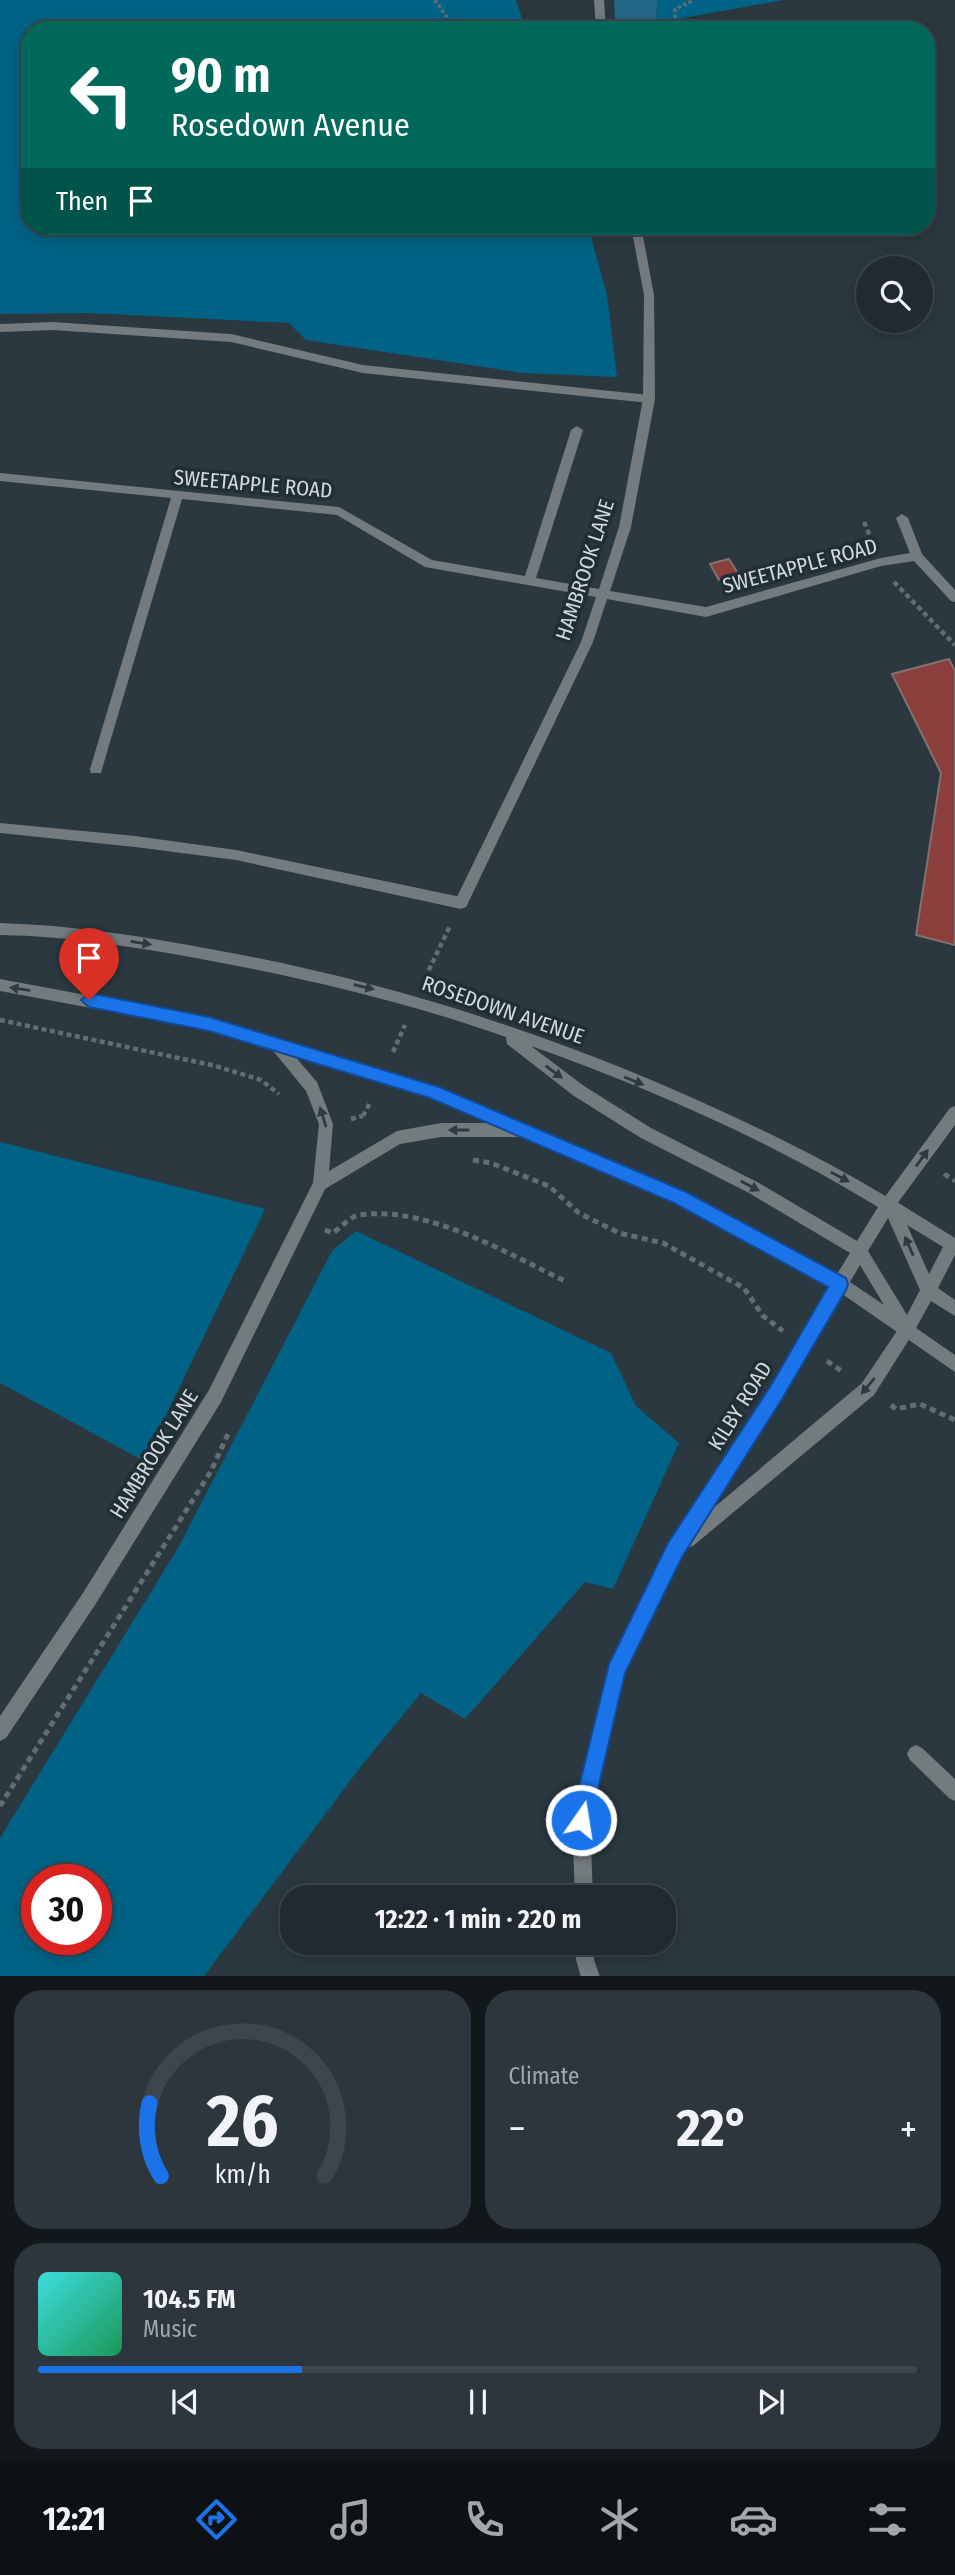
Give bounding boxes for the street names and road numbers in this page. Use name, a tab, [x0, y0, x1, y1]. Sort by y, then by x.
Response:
street label: SWEETAPPLE ROAD	[173, 464, 333, 504]
street label: HAMBROOK LANE	[550, 496, 620, 644]
street label: SWEETAPPLE ROAD	[720, 533, 880, 599]
street label: ROSEDOWN AVENUE	[419, 970, 588, 1050]
street label: KILBY ROAD	[703, 1357, 777, 1455]
street label: HAMBROOK LANE	[104, 1385, 204, 1523]

